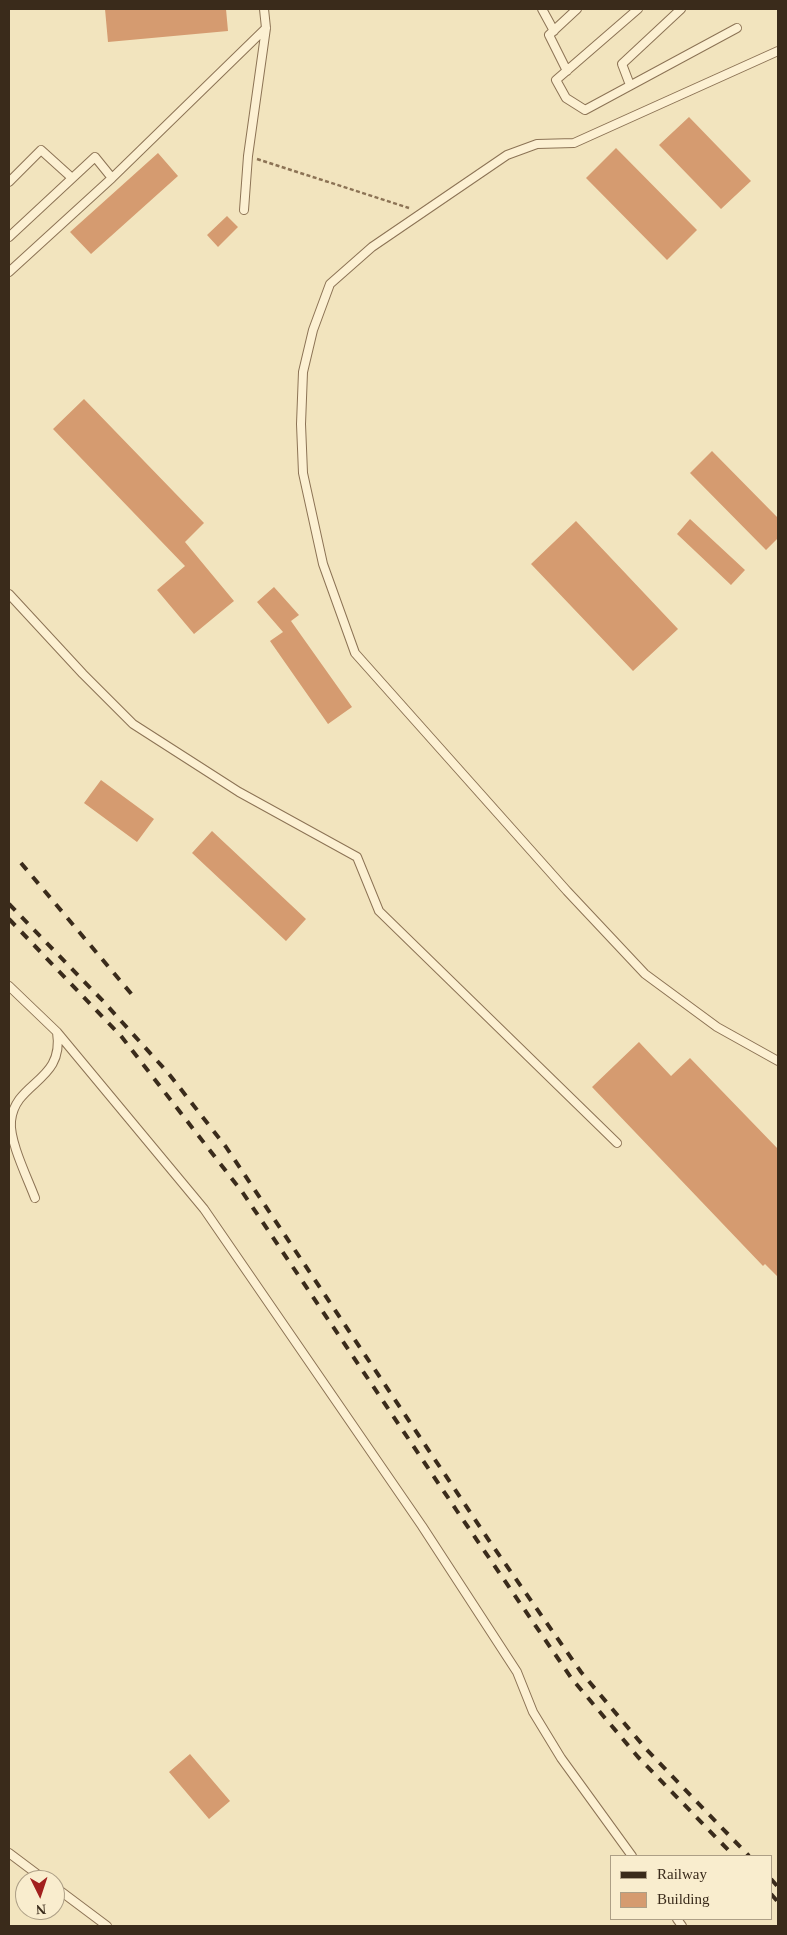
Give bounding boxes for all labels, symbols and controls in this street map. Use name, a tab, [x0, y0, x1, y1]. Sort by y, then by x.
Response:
legend	[610, 1855, 772, 1920]
text: Railway	[657, 1866, 707, 1882]
north arrow	[15, 1870, 65, 1920]
text: Building	[657, 1891, 710, 1907]
text: N	[35, 1902, 47, 1917]

